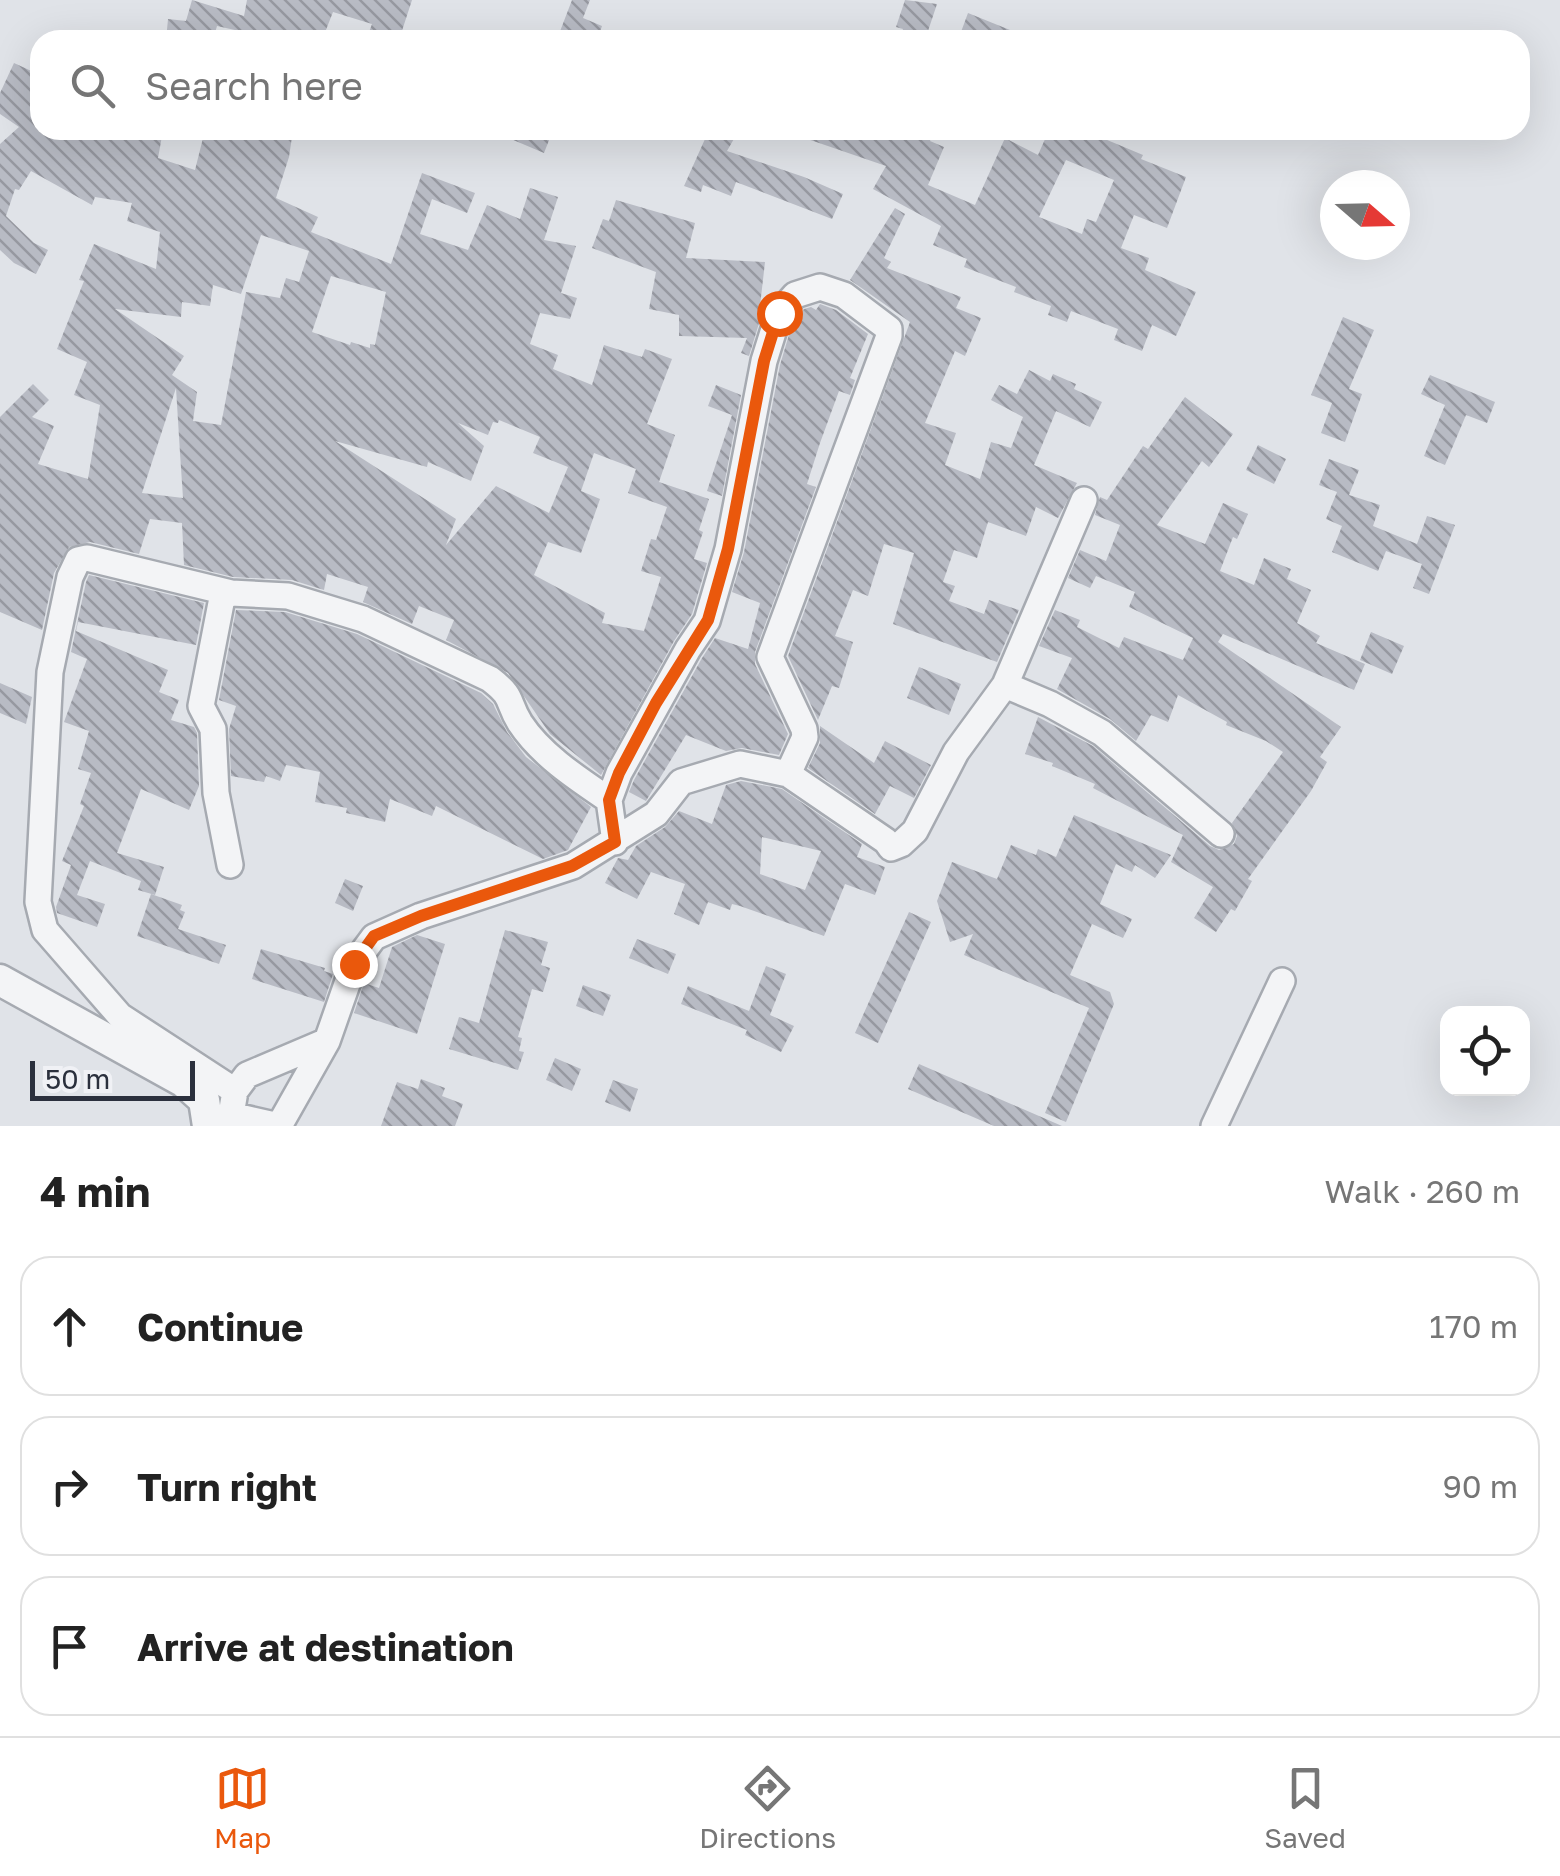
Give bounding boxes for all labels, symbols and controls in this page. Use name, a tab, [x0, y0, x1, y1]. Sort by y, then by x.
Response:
search box	[30, 30, 1530, 140]
icon: search	[65, 58, 120, 113]
text: Search here	[145, 63, 363, 108]
north arrow	[1320, 170, 1410, 260]
route start	[757, 291, 803, 337]
route end	[332, 942, 378, 988]
map controls	[1440, 1006, 1530, 1096]
button: locate	[1440, 1006, 1530, 1096]
scale bar	[30, 1056, 195, 1100]
text: 50 m	[45, 1062, 110, 1095]
text: 4 min	[40, 1166, 150, 1216]
text: Walk · 260 m	[1324, 1172, 1520, 1210]
icon: ahead	[42, 1299, 97, 1354]
text: Continue	[137, 1304, 303, 1349]
text: 170 m	[1429, 1307, 1518, 1345]
icon: right	[42, 1459, 97, 1514]
text: Turn right	[137, 1464, 317, 1509]
text: 90 m	[1442, 1467, 1518, 1505]
icon: arrive	[42, 1619, 97, 1674]
text: Arrive at destination	[137, 1624, 514, 1669]
tab: Map	[214, 1761, 271, 1854]
tab: Directions	[699, 1761, 836, 1854]
tab: Saved	[1264, 1761, 1346, 1854]

